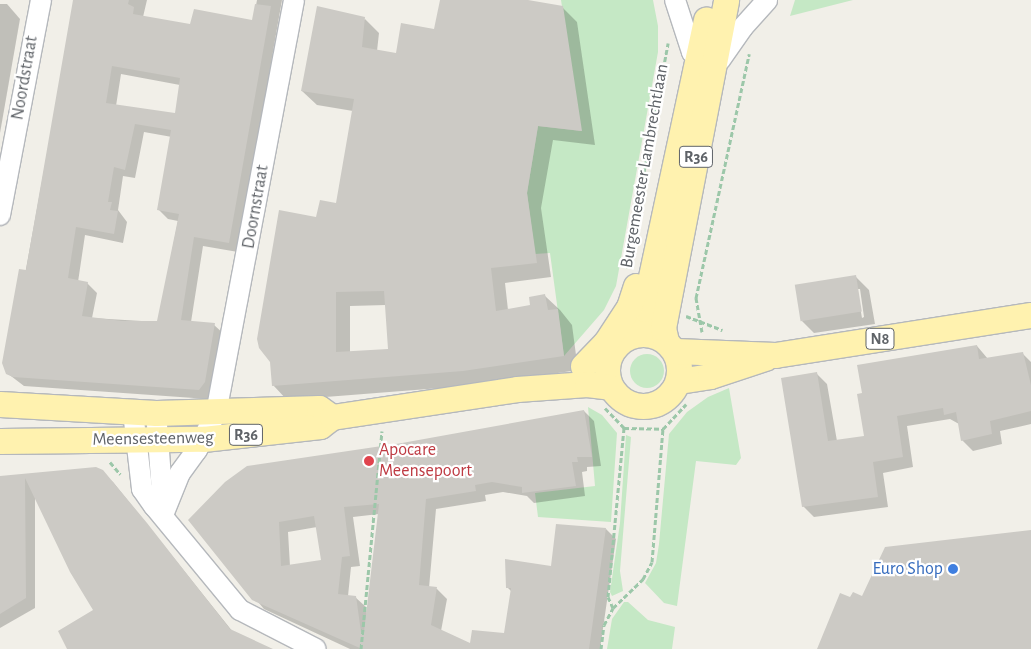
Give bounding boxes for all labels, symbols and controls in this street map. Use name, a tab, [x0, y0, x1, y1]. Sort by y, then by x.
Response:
street label: Noordstraat	[7, 34, 43, 122]
street label: Burgemeester Lambrechtlaan	[616, 62, 674, 270]
road number: R36	[678, 144, 714, 170]
street label: Doornstraat	[238, 163, 274, 251]
road number: N8	[865, 326, 895, 352]
road number: R36	[228, 422, 264, 448]
street label: Meensesteenweg	[92, 427, 214, 451]
place label: Apocare Meensepoort	[379, 440, 472, 482]
marker: Apocare Meensepoort	[363, 455, 375, 467]
place label: Euro Shop	[872, 558, 943, 580]
marker: Euro Shop	[947, 563, 959, 575]

